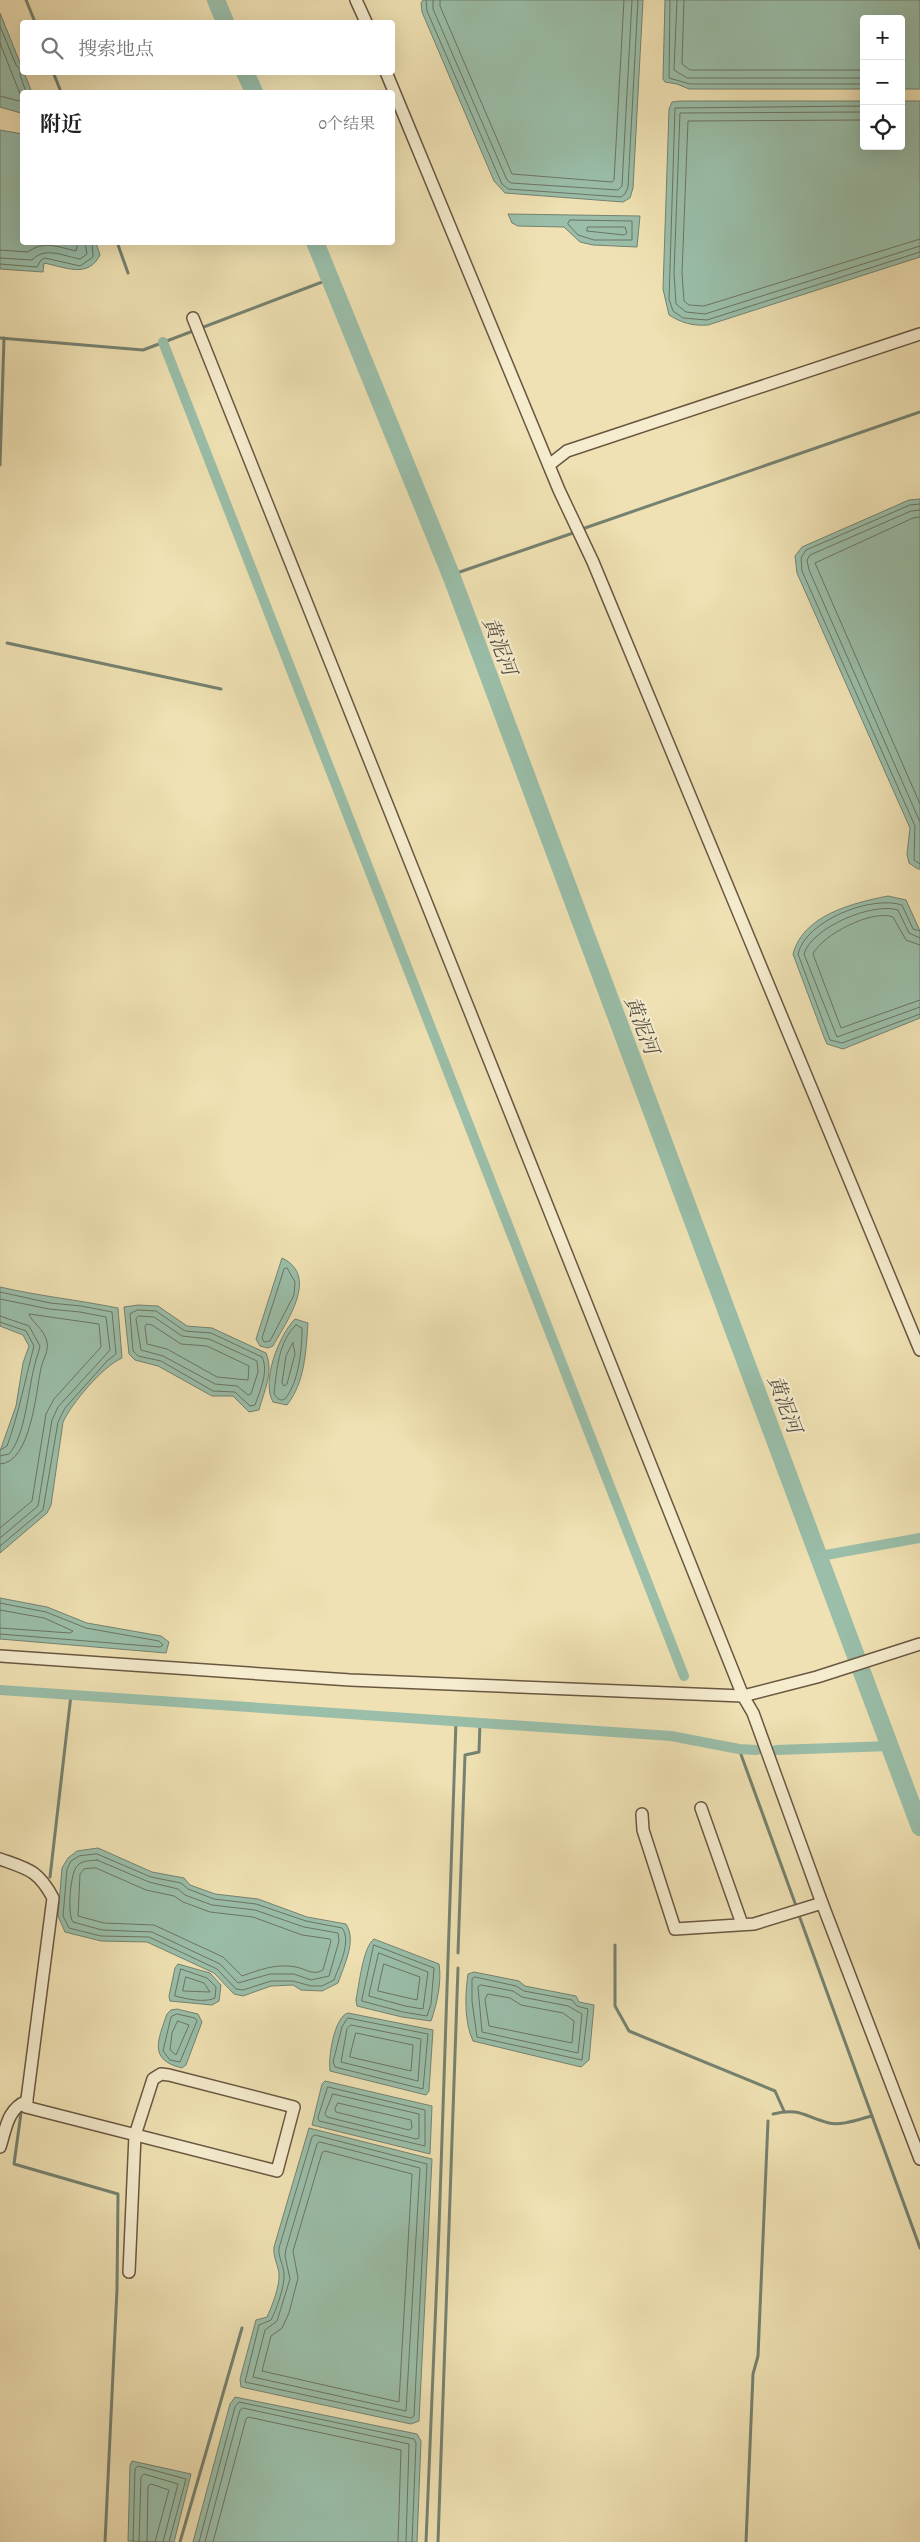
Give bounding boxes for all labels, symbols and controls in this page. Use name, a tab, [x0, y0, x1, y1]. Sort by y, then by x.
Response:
map controls	[860, 15, 905, 150]
button: +	[860, 15, 905, 60]
search box	[20, 20, 395, 75]
icon: search	[38, 34, 66, 62]
text: 搜索地点	[78, 36, 154, 62]
button: −	[860, 60, 905, 105]
button: locate	[860, 105, 905, 150]
text: 附近	[40, 110, 82, 138]
text: 0个结果	[318, 113, 375, 135]
water label: 黄泥河	[476, 613, 524, 682]
water label: 黄泥河	[618, 992, 666, 1061]
water label: 黄泥河	[761, 1371, 809, 1440]

